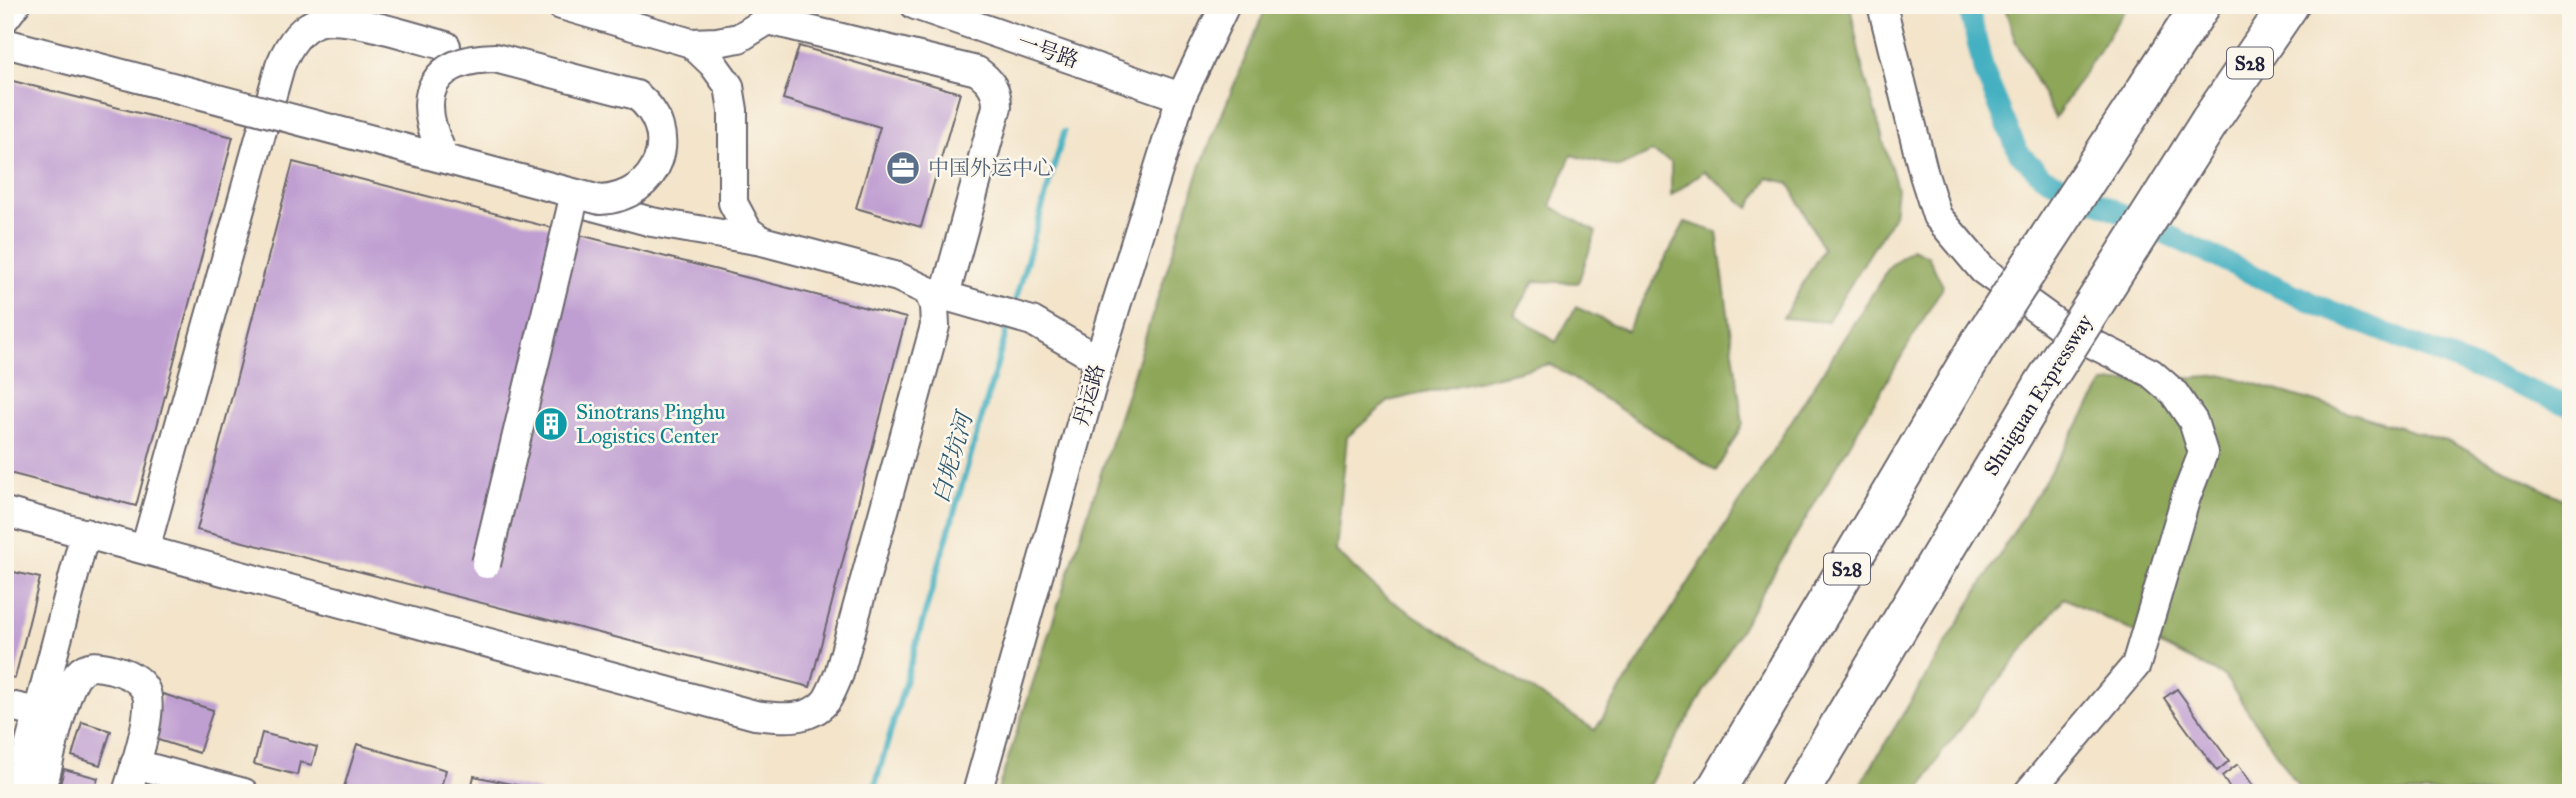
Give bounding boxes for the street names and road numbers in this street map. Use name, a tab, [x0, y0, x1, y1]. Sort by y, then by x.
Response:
street label: 一号路	[1014, 28, 1082, 74]
road number: S28	[2227, 48, 2273, 78]
street label: Shuiguan Expressway	[1978, 309, 2099, 480]
street label: 丹运路	[1068, 361, 1110, 429]
road number: S28	[1824, 554, 1870, 584]

